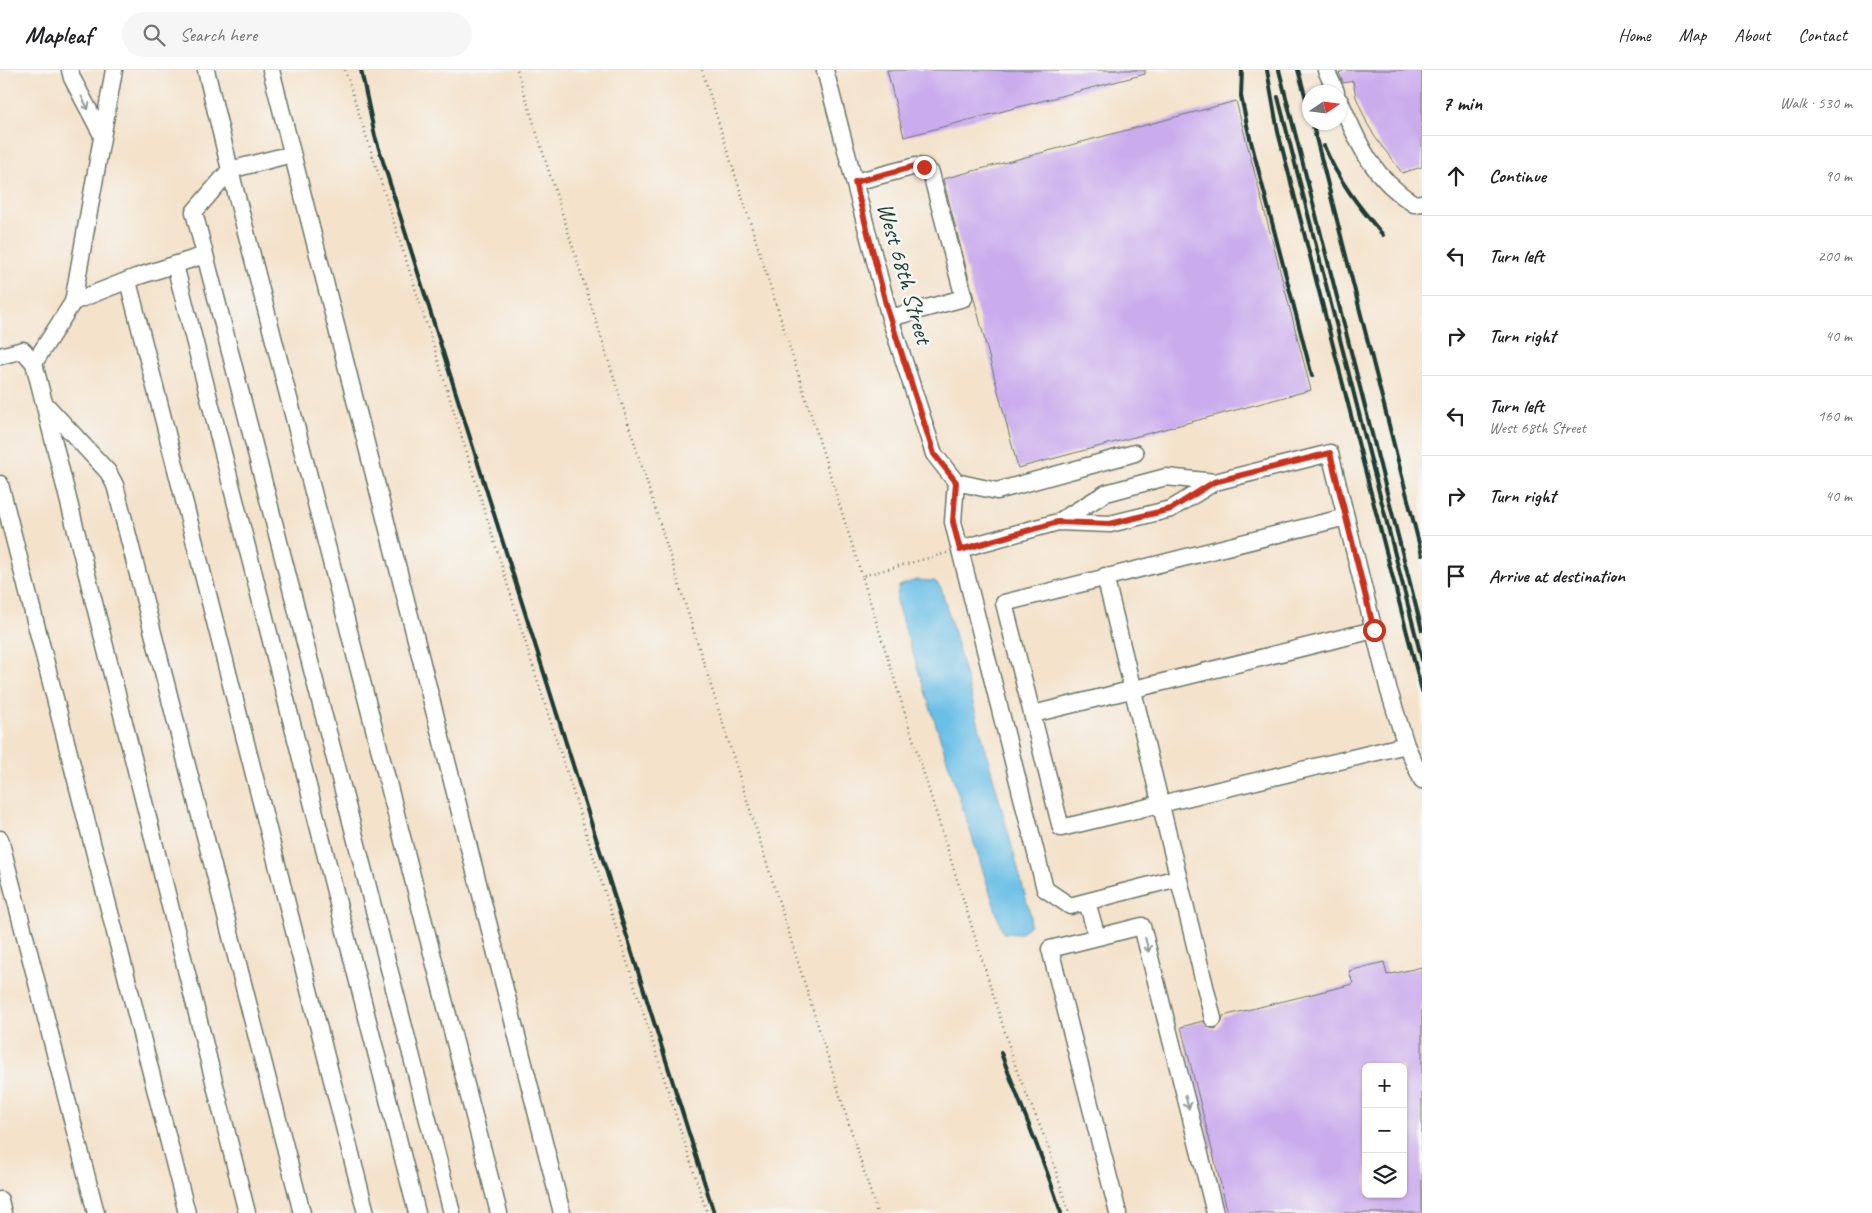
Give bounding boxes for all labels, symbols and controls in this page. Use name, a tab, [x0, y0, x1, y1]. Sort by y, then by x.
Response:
search box	[122, 12, 472, 57]
text: Mapleaf	[25, 20, 92, 50]
icon: search	[140, 21, 168, 49]
text: Search here	[180, 23, 257, 47]
text: Home	[1618, 24, 1651, 46]
text: Map	[1679, 24, 1706, 46]
text: About	[1734, 24, 1770, 46]
text: Contact	[1798, 24, 1847, 46]
north arrow	[1302, 85, 1347, 130]
text: 7 min	[1442, 90, 1482, 116]
text: Walk · 530 m	[1780, 93, 1852, 113]
one-way arrow	[81, 95, 90, 110]
route end	[913, 156, 936, 179]
icon: ahead	[1442, 162, 1470, 190]
text: Continue	[1489, 164, 1546, 188]
text: 90 m	[1825, 166, 1852, 186]
street label: West 68th Street	[871, 199, 940, 349]
icon: left	[1442, 242, 1470, 270]
text: Turn left	[1489, 244, 1544, 268]
text: 200 m	[1818, 246, 1852, 266]
icon: right	[1442, 322, 1470, 350]
text: Turn right	[1489, 324, 1556, 348]
text: 40 m	[1825, 326, 1852, 346]
text: Turn left	[1489, 394, 1544, 418]
icon: left	[1442, 402, 1470, 430]
text: 160 m	[1818, 406, 1852, 426]
text: West 68th Street	[1489, 418, 1586, 438]
icon: right	[1442, 482, 1470, 510]
text: Turn right	[1489, 484, 1556, 508]
text: 40 m	[1825, 486, 1852, 506]
icon: arrive	[1442, 562, 1470, 590]
text: Arrive at destination	[1489, 564, 1625, 588]
route start	[1363, 619, 1386, 642]
one-way arrow	[1143, 936, 1152, 952]
map controls	[1362, 1063, 1407, 1198]
button: +	[1362, 1063, 1407, 1108]
one-way arrow	[1183, 1094, 1192, 1110]
button: −	[1362, 1108, 1407, 1153]
button: layers	[1362, 1153, 1407, 1198]

